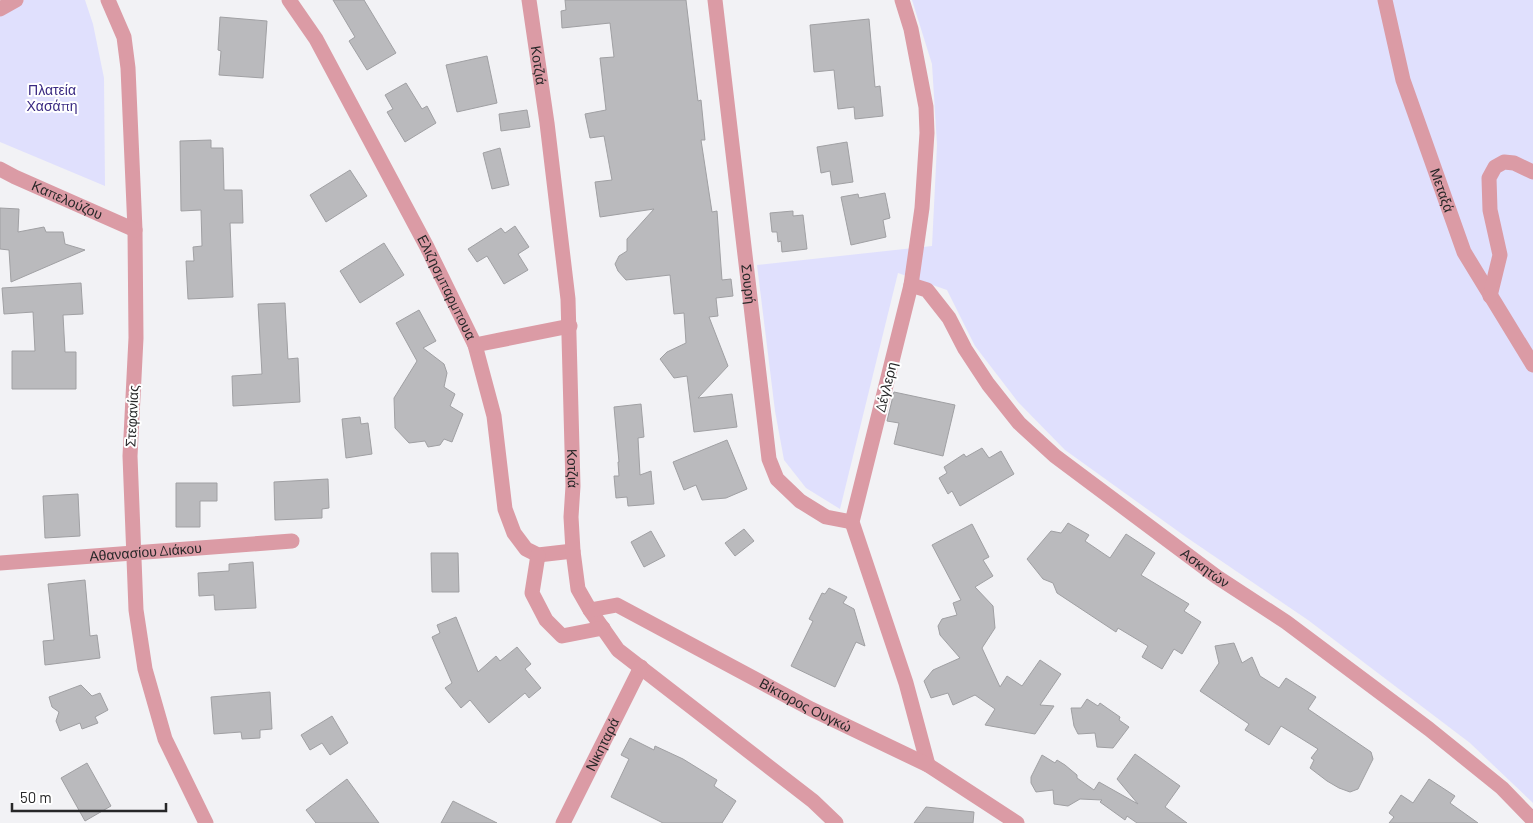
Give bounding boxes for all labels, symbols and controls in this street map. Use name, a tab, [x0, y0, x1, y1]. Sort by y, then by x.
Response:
street label: Κοτζιά	[528, 45, 550, 86]
park label: Πλατεία Χασάπη	[27, 81, 78, 114]
street label: Μεταξά	[1427, 166, 1458, 214]
street label: Καπελούζου	[29, 177, 105, 223]
street label: Ελιζησμπαρμπουα	[414, 232, 480, 342]
street label: Σουρή	[738, 263, 760, 305]
street label: Δέγλερη	[871, 360, 900, 414]
street label: Στεφανίας	[121, 384, 142, 447]
street label: Κοτζιά	[564, 449, 582, 488]
street label: Αθανασίου Διάκου	[89, 539, 202, 564]
street label: Ασκητών	[1178, 544, 1233, 591]
street label: Βίκτορος Ουγκώ	[757, 674, 855, 735]
street label: Νικηταρά	[581, 715, 622, 774]
scale bar	[12, 780, 166, 812]
text: 50 m	[20, 788, 52, 806]

